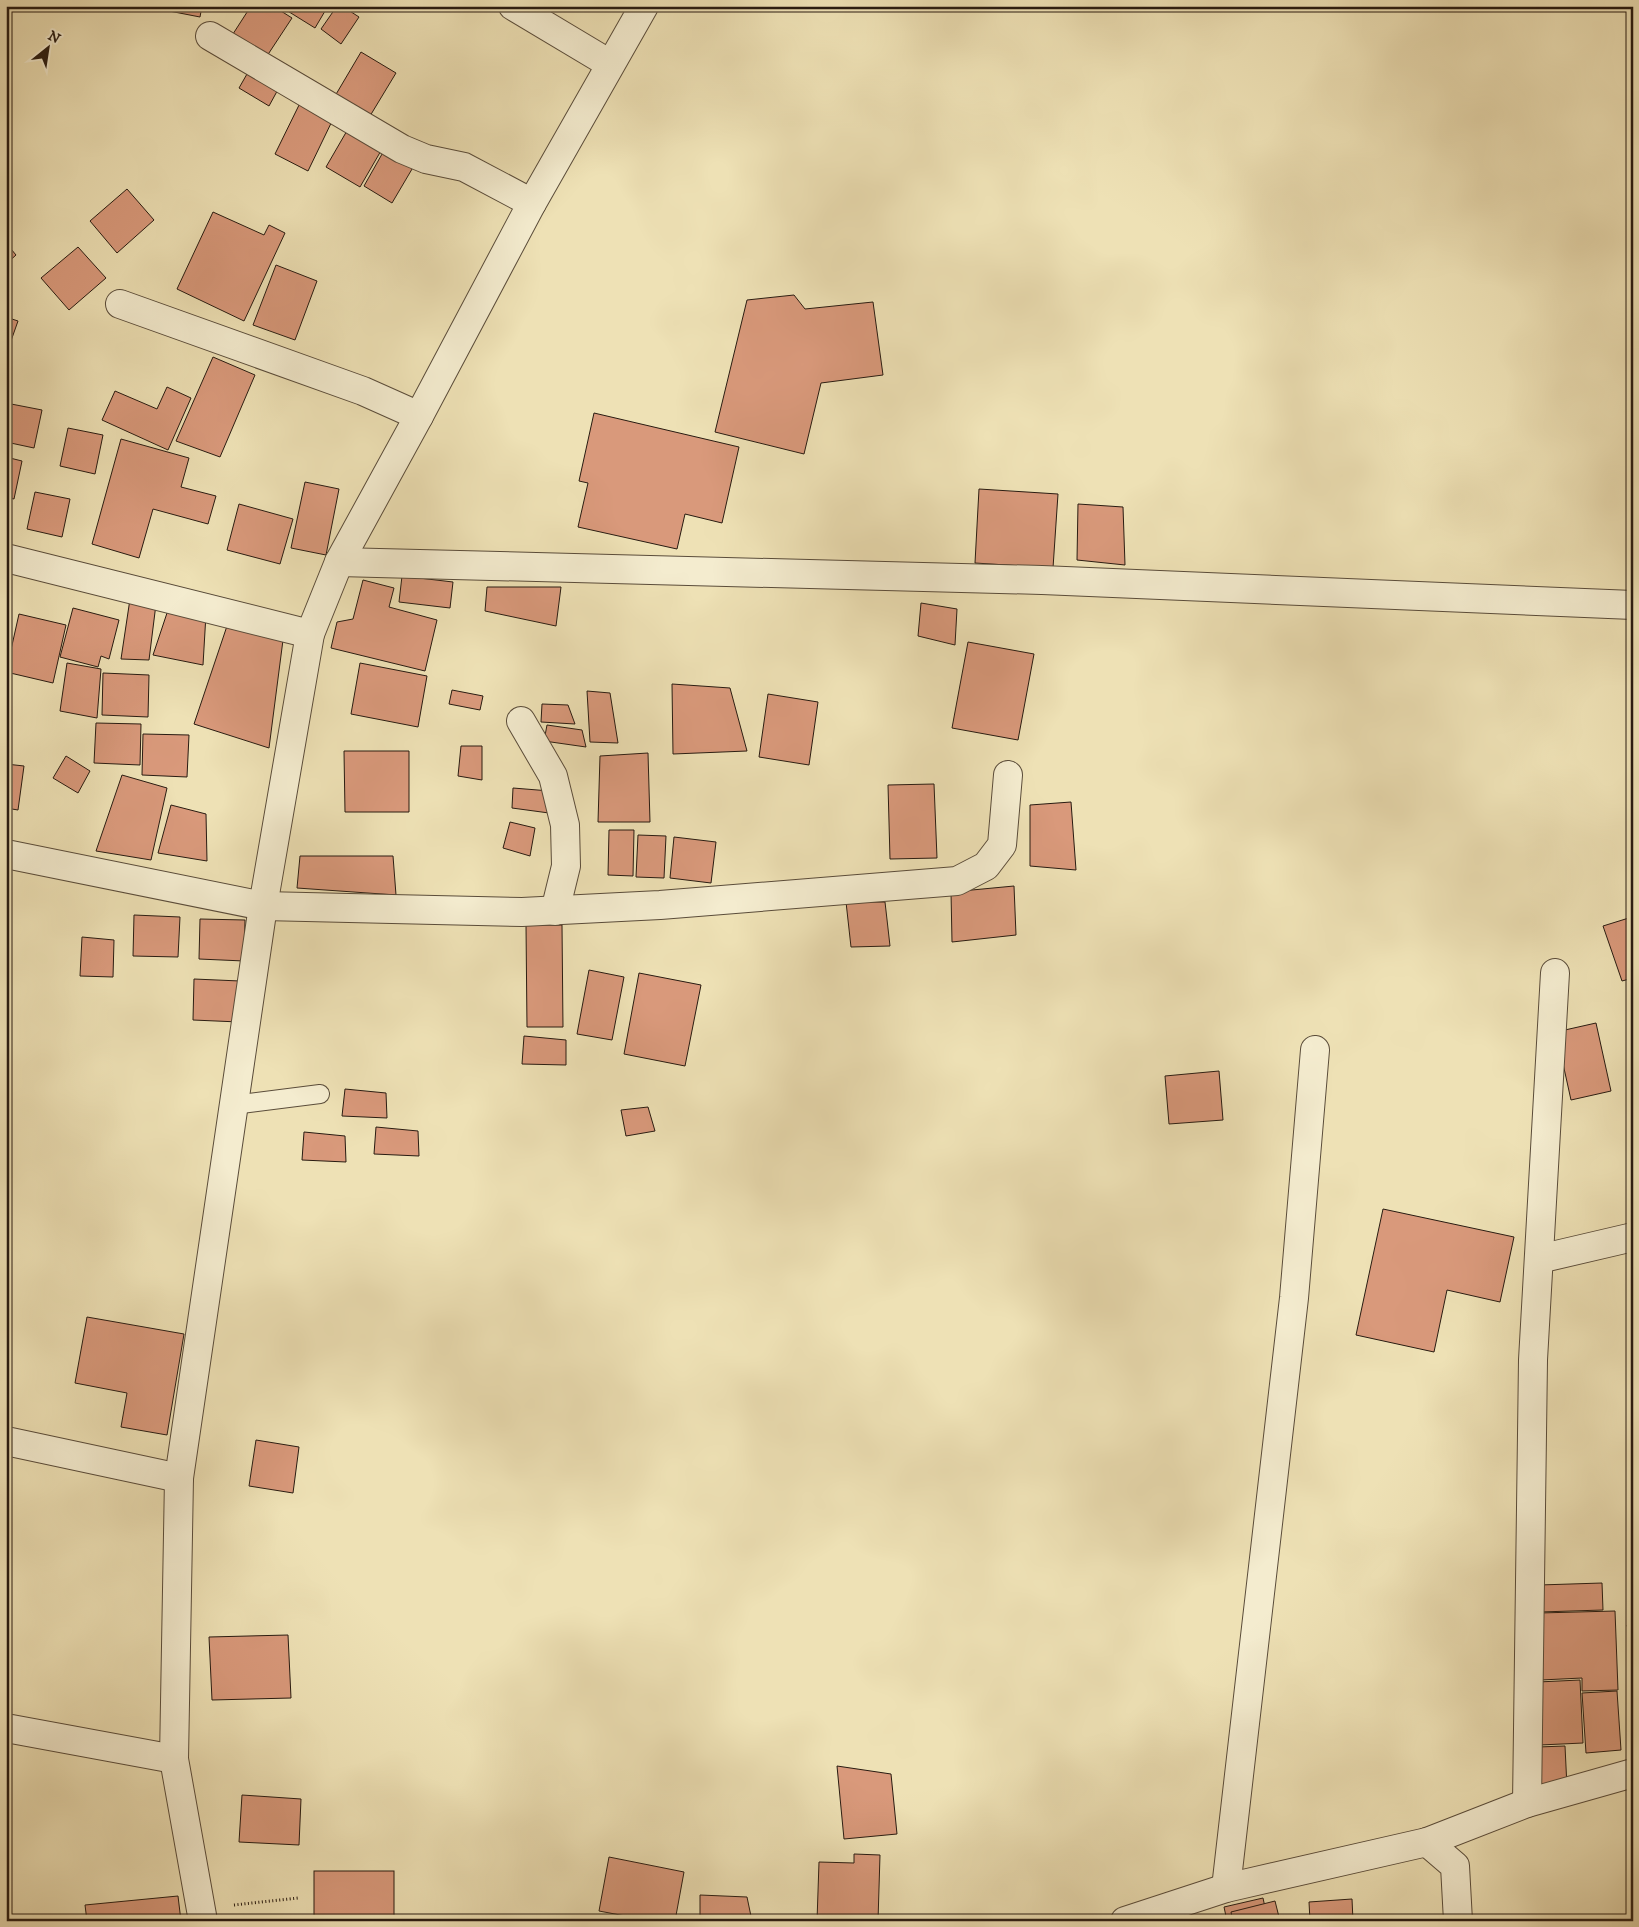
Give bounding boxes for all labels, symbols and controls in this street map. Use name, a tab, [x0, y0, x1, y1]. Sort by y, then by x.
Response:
north arrow	[22, 22, 72, 72]
text: N	[45, 27, 64, 49]

